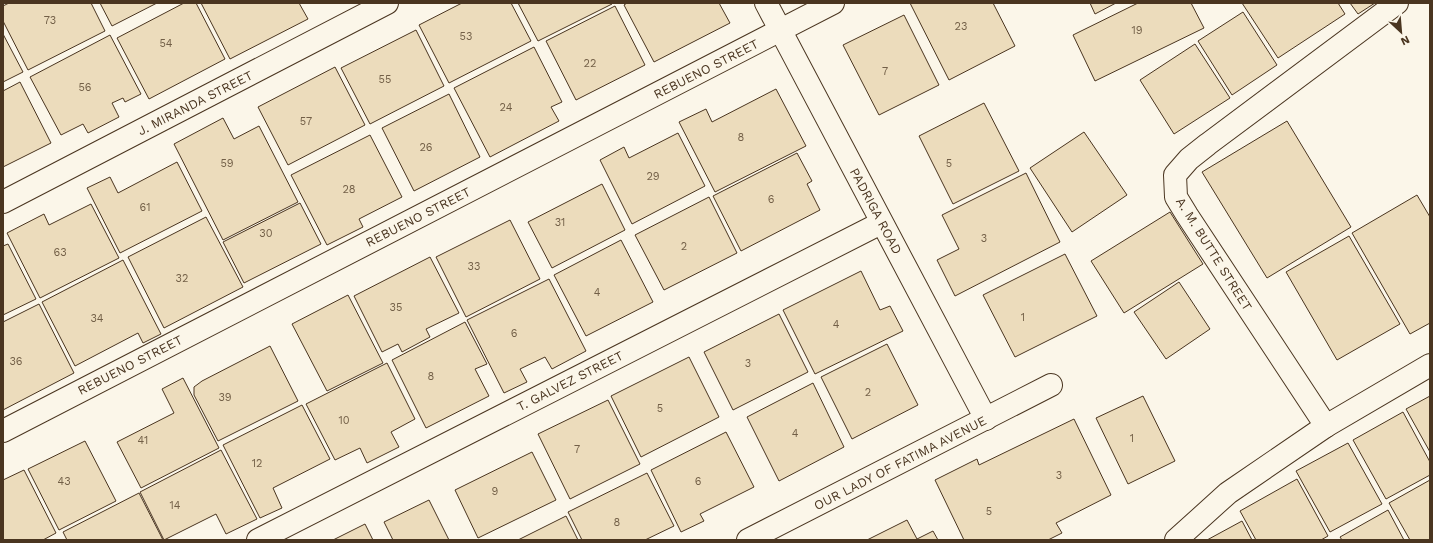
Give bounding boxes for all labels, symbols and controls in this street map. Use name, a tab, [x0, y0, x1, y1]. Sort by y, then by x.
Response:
north arrow	[1381, 12, 1421, 52]
house number: 73	[44, 14, 56, 27]
house number: 23	[955, 20, 967, 33]
house number: 19	[1131, 24, 1143, 37]
house number: 53	[460, 30, 472, 43]
text: N	[1399, 33, 1412, 48]
street label: REBUENO STREET	[651, 36, 761, 102]
house number: 54	[159, 37, 173, 50]
house number: 22	[584, 57, 596, 70]
house number: 7	[882, 65, 888, 78]
street label: J. MIRANDA STREET	[135, 67, 255, 139]
house number: 55	[379, 73, 391, 86]
house number: 56	[78, 81, 92, 94]
house number: 24	[500, 101, 513, 114]
house number: 57	[300, 115, 312, 128]
house number: 8	[738, 131, 745, 144]
house number: 26	[419, 141, 433, 154]
house number: 59	[220, 157, 234, 170]
house number: 5	[946, 157, 952, 170]
street label: PADRIGA ROAD	[847, 165, 905, 257]
house number: 29	[646, 170, 660, 183]
house number: 28	[342, 183, 356, 196]
street label: REBUENO STREET	[363, 184, 473, 250]
house number: 6	[768, 193, 775, 206]
street label: A. M. BUTTE STREET	[1173, 195, 1255, 313]
house number: 61	[140, 201, 150, 214]
house number: 31	[555, 216, 565, 229]
house number: 30	[259, 227, 273, 240]
house number: 3	[981, 232, 987, 245]
house number: 2	[681, 240, 687, 253]
house number: 63	[53, 246, 67, 259]
house number: 33	[468, 260, 480, 273]
house number: 32	[176, 272, 188, 285]
house number: 4	[594, 286, 601, 299]
house number: 35	[390, 301, 402, 314]
house number: 1	[1021, 311, 1025, 324]
house number: 34	[90, 312, 104, 325]
house number: 4	[833, 318, 840, 331]
house number: 6	[511, 327, 518, 340]
street label: REBUENO STREET	[75, 332, 185, 398]
street label: T. GALVEZ STREET	[514, 348, 626, 414]
house number: 36	[9, 355, 23, 368]
house number: 3	[745, 357, 751, 370]
house number: 8	[428, 370, 435, 383]
house number: 2	[865, 386, 871, 399]
house number: 39	[218, 391, 232, 404]
house number: 5	[657, 402, 663, 415]
street label: OUR LADY OF FATIMA AVENUE	[811, 413, 989, 513]
house number: 10	[338, 414, 350, 427]
house number: 4	[792, 427, 799, 440]
house number: 1	[1130, 432, 1134, 445]
house number: 41	[138, 434, 148, 447]
house number: 7	[574, 443, 580, 456]
house number: 12	[252, 457, 262, 470]
house number: 3	[1056, 469, 1062, 482]
house number: 43	[57, 475, 71, 488]
house number: 6	[695, 475, 702, 488]
house number: 9	[492, 485, 499, 498]
house number: 14	[169, 499, 181, 512]
house number: 5	[986, 505, 992, 518]
house number: 8	[614, 516, 621, 529]

